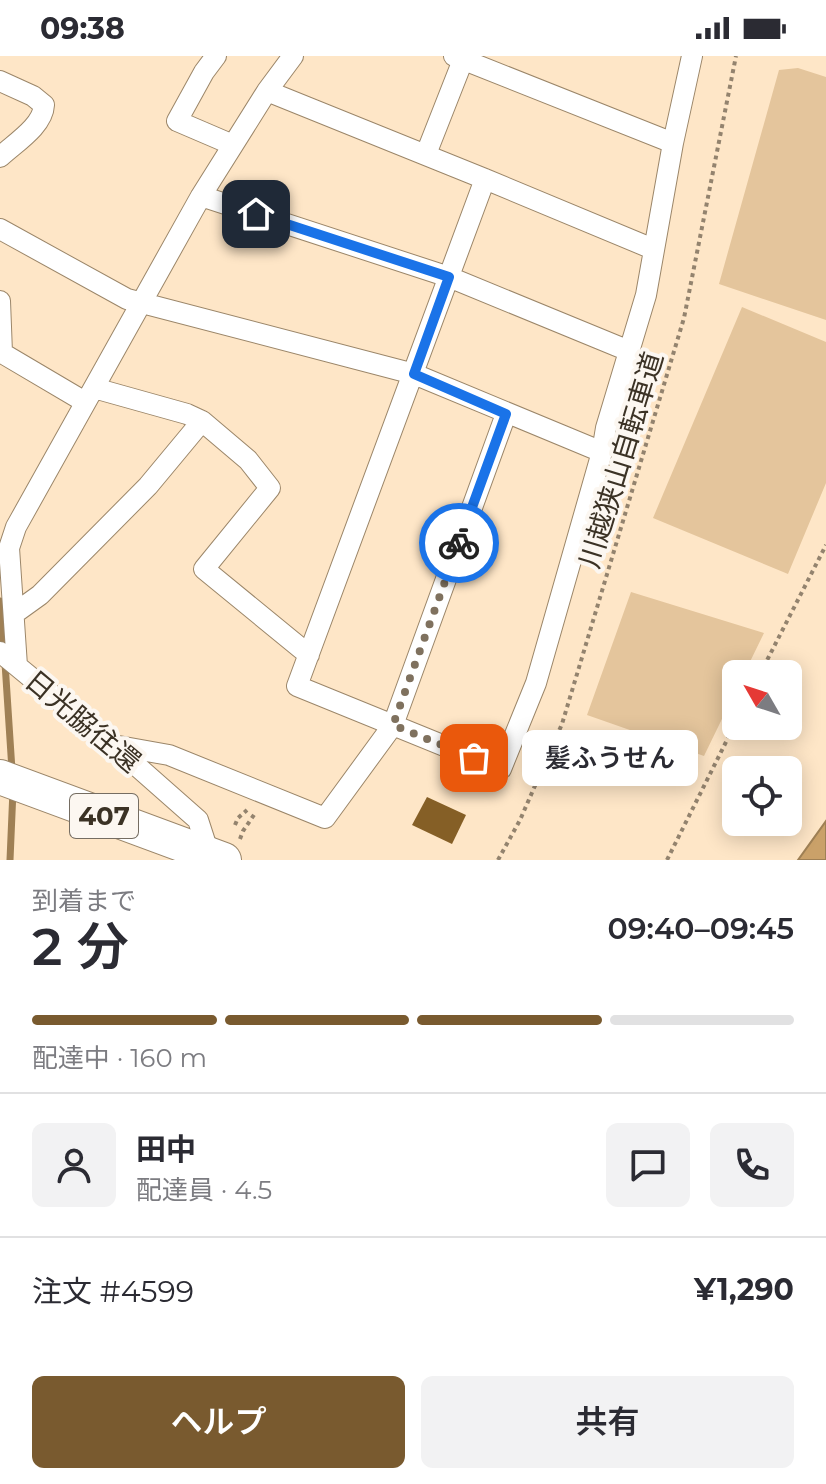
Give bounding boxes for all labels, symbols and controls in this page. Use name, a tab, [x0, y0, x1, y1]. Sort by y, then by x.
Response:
text: 09:38	[40, 10, 125, 47]
pin	[222, 180, 290, 248]
icon: home	[234, 192, 278, 236]
street label: 川越狭山自転車道	[572, 348, 670, 572]
courier	[419, 503, 499, 583]
icon: bike	[437, 521, 481, 565]
north arrow	[722, 660, 802, 740]
map controls	[722, 660, 802, 836]
street label: 日光脇往還	[18, 663, 148, 779]
pin	[440, 724, 508, 792]
callout: 髪ふうせん	[522, 730, 698, 786]
icon: bag	[452, 736, 496, 780]
text: 髪ふうせん	[545, 742, 675, 774]
button: locate	[722, 756, 802, 836]
road number: 407	[70, 794, 138, 838]
text: 到着まで	[32, 885, 136, 917]
text: 09:40–09:45	[608, 910, 794, 947]
text: 2 分	[32, 915, 129, 978]
text: 配達中 · 160 m	[32, 1042, 207, 1074]
button: person	[32, 1123, 116, 1207]
button: chat	[606, 1123, 690, 1207]
button: phone	[710, 1123, 794, 1207]
text: 田中	[136, 1131, 196, 1168]
text: 配達員 · 4.5	[136, 1174, 272, 1206]
text: ¥1,290	[694, 1271, 794, 1308]
text: 注文 #4599	[32, 1273, 194, 1310]
button: ヘルプ	[32, 1376, 405, 1468]
button: 共有	[421, 1376, 794, 1468]

